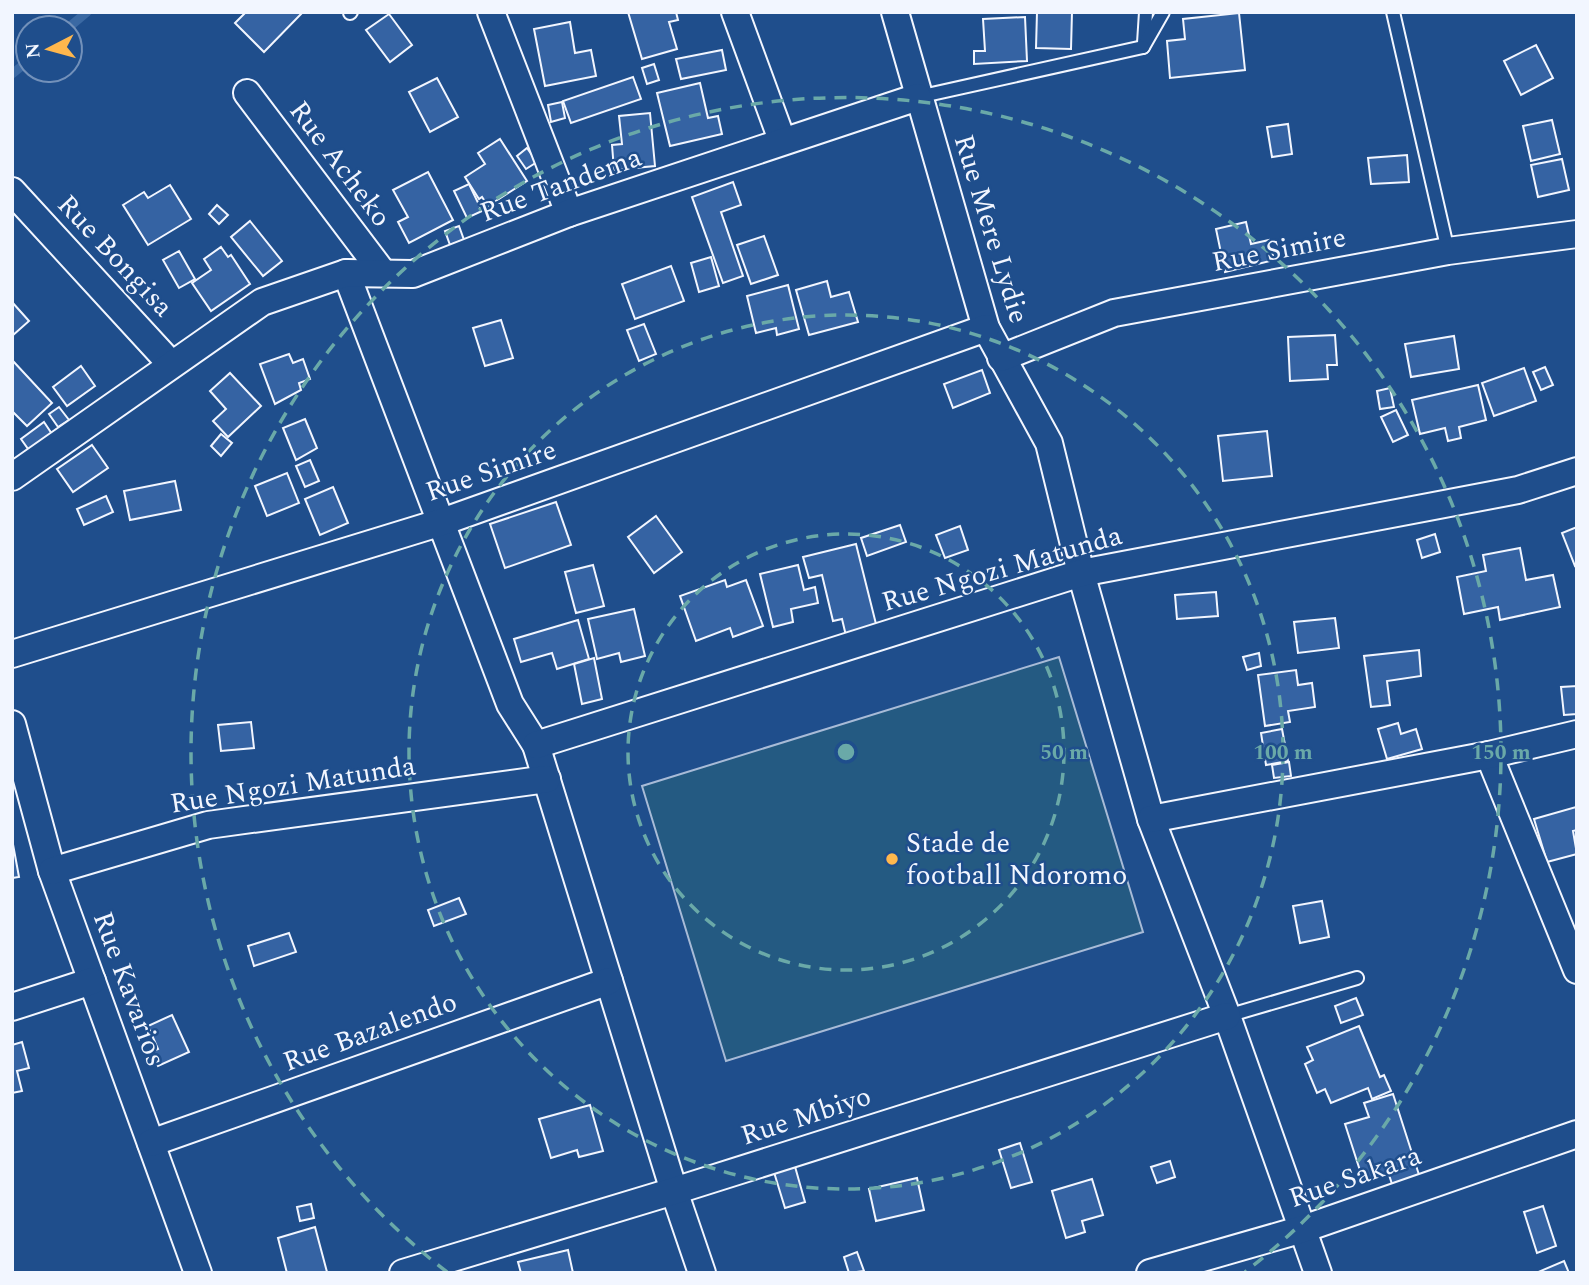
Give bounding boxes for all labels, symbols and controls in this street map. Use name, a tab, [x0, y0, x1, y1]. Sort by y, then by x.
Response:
north arrow	[14, 14, 84, 84]
text: N	[18, 41, 49, 60]
street label: Rue Acheko	[278, 92, 402, 236]
street label: Rue Mere Lydie	[942, 129, 1040, 329]
street label: Rue Tandema	[474, 136, 648, 234]
street label: Rue Bongisa	[47, 185, 184, 327]
street label: Rue Simire	[1208, 216, 1350, 284]
street label: Rue Simire	[420, 429, 562, 513]
street label: Rue Ngozi Matunda	[877, 514, 1127, 624]
text: 50 m	[1040, 737, 1088, 769]
text: 100 m	[1253, 737, 1313, 769]
text: 150 m	[1471, 737, 1531, 769]
centre of rings	[834, 740, 858, 764]
street label: Rue Ngozi Matunda	[167, 744, 419, 826]
place label: Stade de football Ndoromo	[906, 822, 1127, 897]
marker: Stade de football Ndoromo	[884, 851, 900, 867]
street label: Rue Kavarios	[81, 905, 177, 1073]
street label: Rue Bazalendo	[277, 981, 463, 1083]
street label: Rue Mbiyo	[735, 1075, 877, 1157]
street label: Rue Sakara	[1283, 1134, 1427, 1220]

